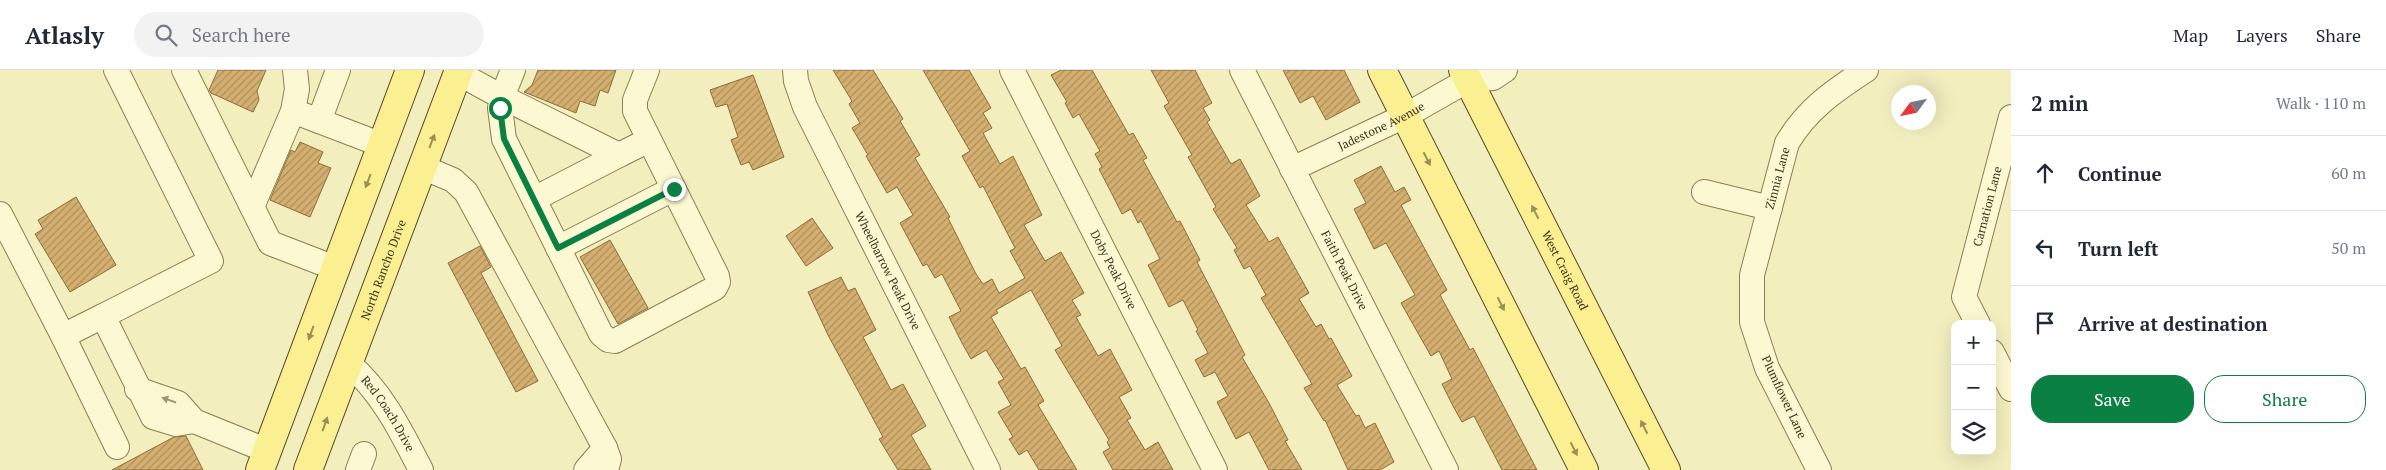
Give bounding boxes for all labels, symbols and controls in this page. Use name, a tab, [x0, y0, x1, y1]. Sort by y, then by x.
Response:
search box	[134, 12, 484, 57]
text: Atlasly	[25, 19, 104, 51]
icon: search	[152, 21, 180, 49]
text: Search here	[192, 22, 291, 47]
text: Map	[2173, 23, 2208, 47]
text: Layers	[2236, 23, 2288, 47]
text: Share	[2316, 23, 2361, 47]
north arrow	[1891, 85, 1936, 130]
text: 2 min	[2031, 89, 2088, 117]
text: Walk · 110 m	[2276, 92, 2366, 114]
route start	[489, 97, 512, 120]
street label: Jadestone Avenue	[1335, 98, 1427, 153]
one-way arrow	[428, 133, 436, 148]
street label: Zinnia Lane	[1762, 145, 1793, 211]
one-way arrow	[1423, 152, 1431, 167]
icon: ahead	[2031, 159, 2059, 187]
text: Continue	[2078, 161, 2162, 186]
text: 60 m	[2331, 162, 2366, 184]
street label: Carnation Lane	[1970, 165, 2005, 248]
one-way arrow	[364, 174, 372, 189]
route end	[663, 178, 686, 201]
one-way arrow	[1531, 205, 1539, 219]
street label: Wheelbarrow Peak Drive	[852, 209, 924, 332]
street label: North Rancho Drive	[357, 217, 409, 322]
street label: Doby Peak Drive	[1087, 227, 1140, 312]
street label: Faith Peak Drive	[1318, 228, 1371, 313]
street label: West Craig Road	[1539, 228, 1592, 313]
icon: left	[2031, 234, 2059, 262]
text: Turn left	[2078, 236, 2159, 261]
text: 50 m	[2331, 237, 2366, 259]
one-way arrow	[1496, 297, 1505, 312]
icon: arrive	[2031, 309, 2059, 337]
text: Arrive at destination	[2078, 311, 2267, 336]
map controls	[1951, 320, 1996, 455]
button: +	[1951, 320, 1996, 365]
one-way arrow	[307, 326, 315, 341]
street label: Plumflower Lane	[1759, 353, 1810, 441]
button: −	[1951, 365, 1996, 410]
street label: Red Coach Drive	[358, 372, 418, 454]
button: Save	[2031, 375, 2194, 423]
button: Share	[2204, 375, 2366, 423]
one-way arrow	[161, 396, 176, 403]
button: layers	[1951, 410, 1996, 455]
one-way arrow	[321, 416, 329, 431]
one-way arrow	[1640, 419, 1648, 434]
one-way arrow	[1570, 442, 1578, 456]

